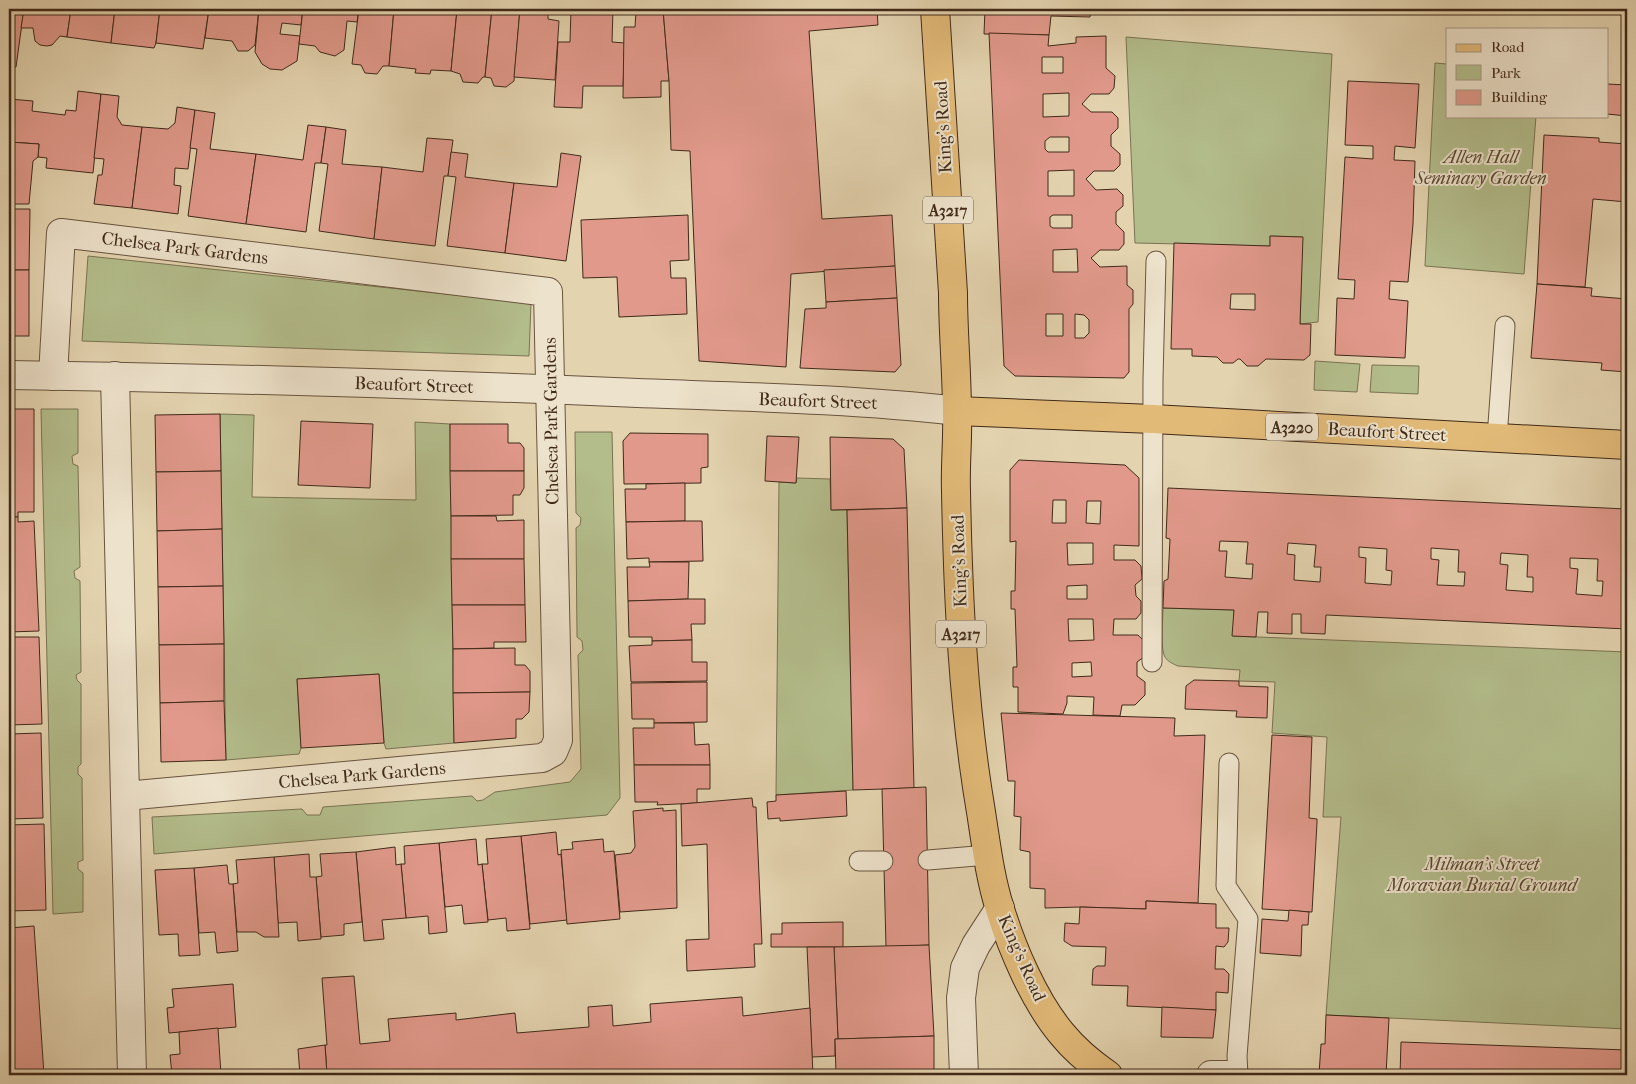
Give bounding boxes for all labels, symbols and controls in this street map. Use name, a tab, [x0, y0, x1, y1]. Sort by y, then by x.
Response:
legend	[1446, 28, 1608, 118]
text: Road	[1491, 38, 1525, 56]
text: Park	[1491, 64, 1521, 82]
street label: King's Road	[931, 80, 956, 174]
text: Building	[1491, 88, 1548, 106]
park label: Allen Hall Seminary Garden	[1414, 147, 1547, 189]
road number: A3217	[923, 196, 973, 224]
street label: Chelsea Park Gardens	[100, 228, 270, 269]
street label: Chelsea Park Gardens	[540, 337, 563, 505]
street label: Beaufort Street	[354, 373, 474, 398]
street label: Beaufort Street	[758, 389, 878, 414]
road number: A3220	[1266, 414, 1318, 441]
street label: Beaufort Street	[1327, 419, 1448, 446]
street label: King's Road	[947, 514, 972, 608]
road number: A3217	[936, 620, 986, 648]
street label: Chelsea Park Gardens	[278, 758, 447, 793]
park label: Milman's Street Moravian Burial Ground	[1385, 854, 1580, 896]
street label: King's Road	[993, 912, 1050, 1005]

